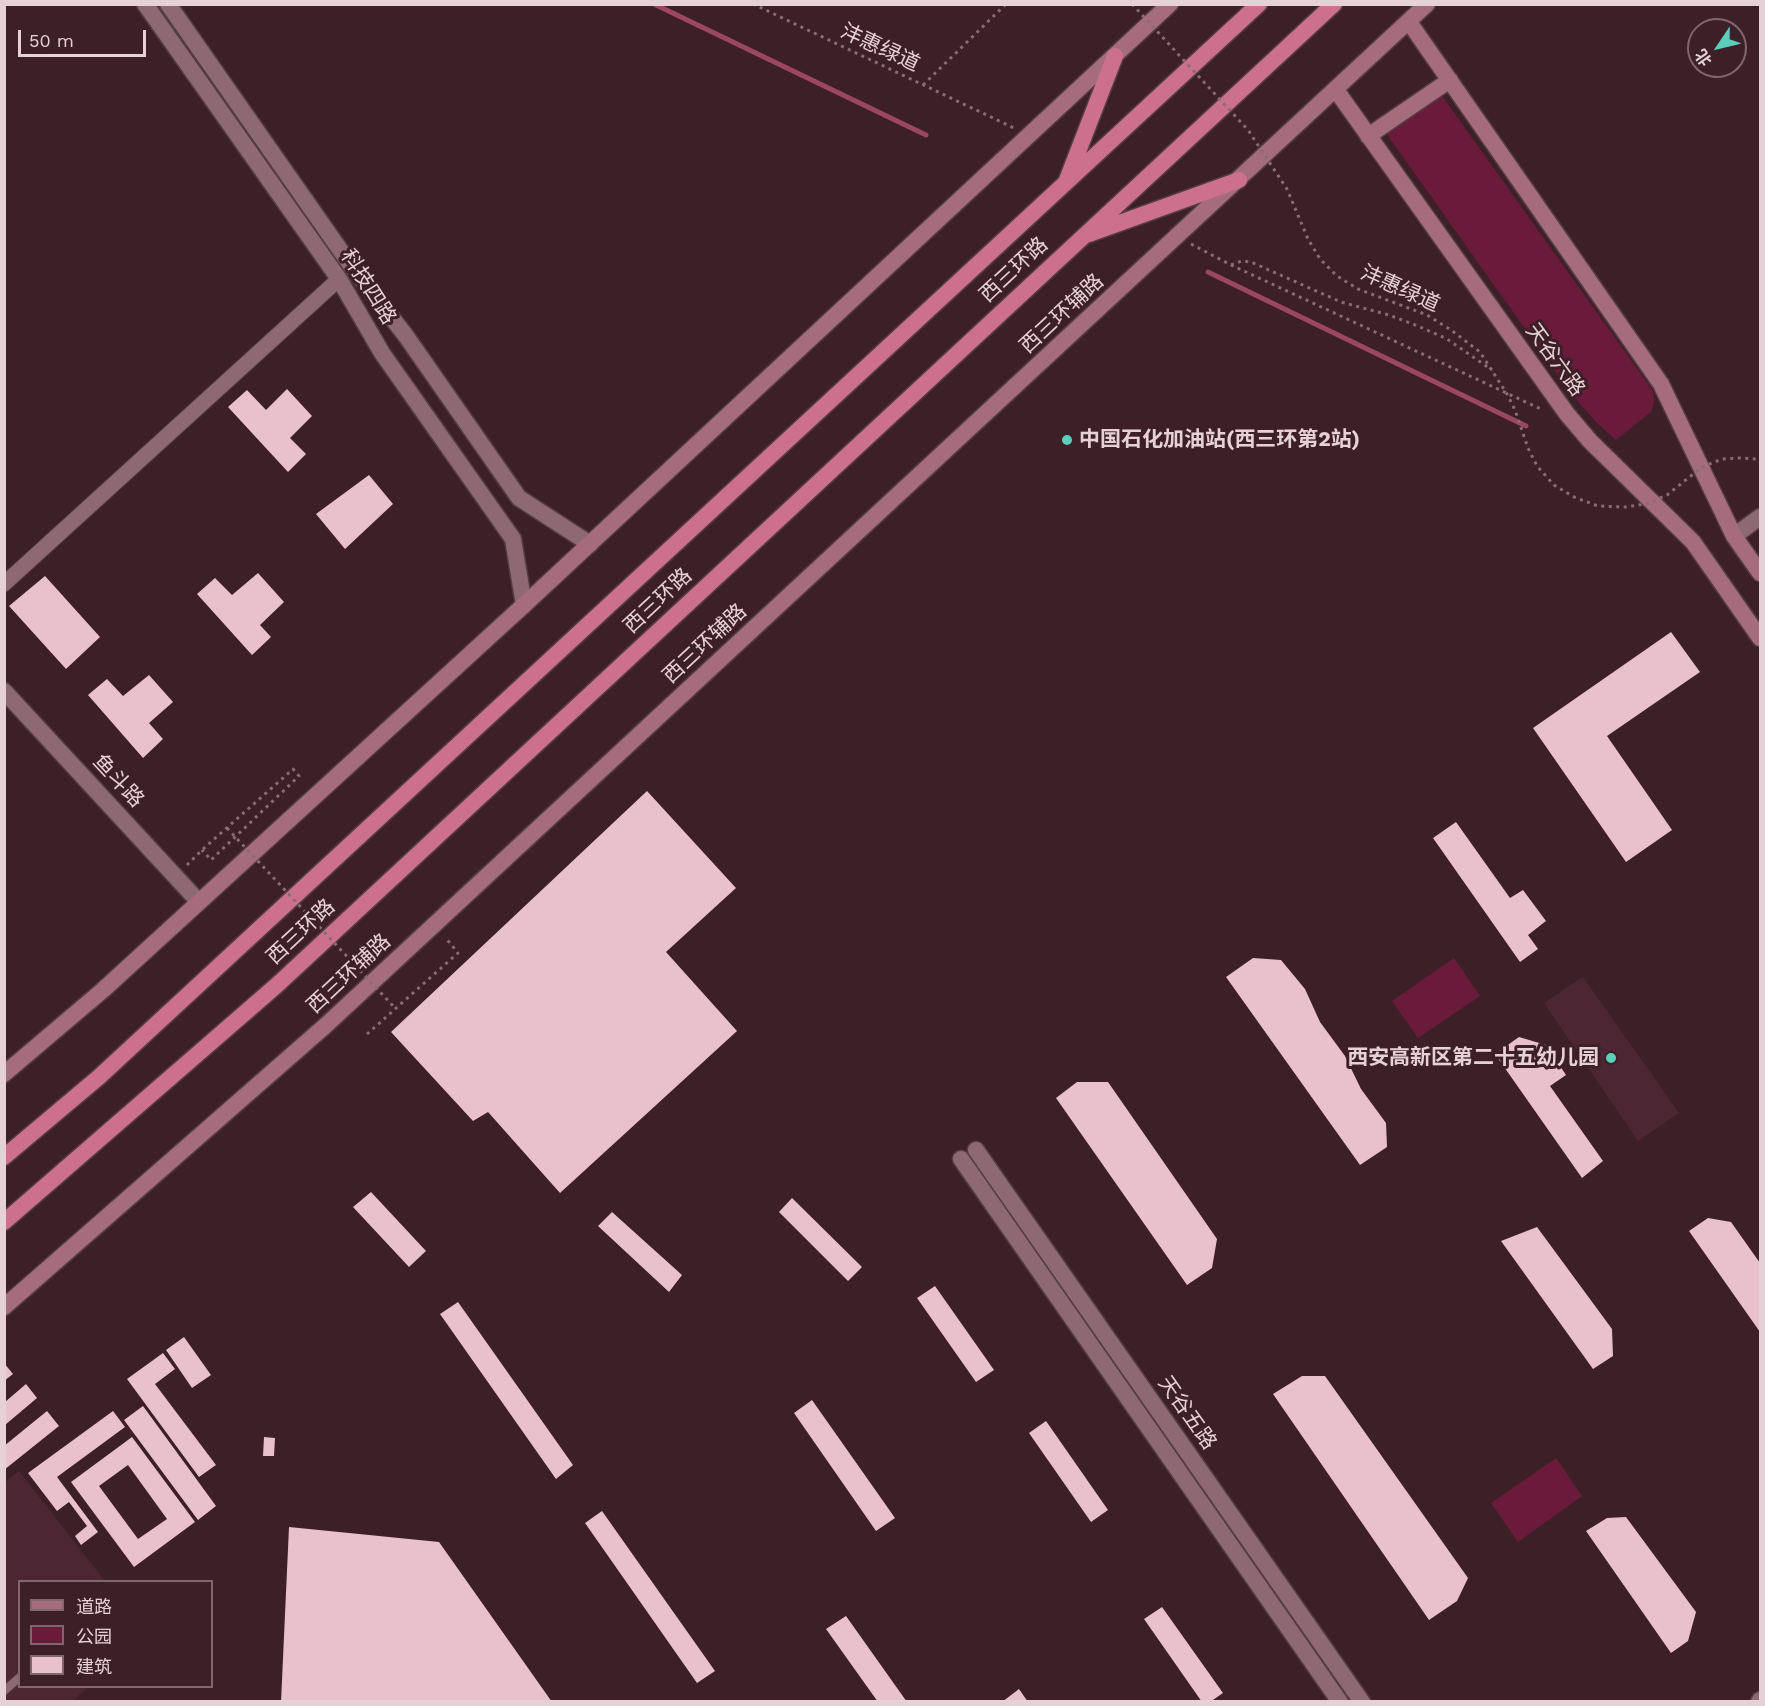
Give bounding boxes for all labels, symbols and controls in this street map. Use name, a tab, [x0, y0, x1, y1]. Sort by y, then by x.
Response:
scale bar	[21, 18, 148, 56]
north arrow	[1687, 18, 1747, 78]
street label: 沣惠绿道	[837, 19, 923, 77]
text: 50 m	[29, 30, 74, 51]
text: 北	[1691, 45, 1716, 69]
street label: 西三环路	[975, 232, 1053, 308]
street label: 科技四路	[335, 245, 401, 329]
street label: 沣惠绿道	[1357, 260, 1443, 318]
street label: 西三环辅路	[1015, 269, 1109, 359]
street label: 天谷六路	[1520, 319, 1590, 401]
place label: 中国石化加油站(西三环第2站)	[1079, 427, 1360, 453]
marker: 中国石化加油站(西三环第2站)	[1060, 433, 1074, 447]
street label: 西三环路	[619, 563, 697, 639]
street label: 西三环辅路	[658, 599, 752, 689]
street label: 鱼斗路	[87, 749, 149, 813]
street label: 西三环路	[262, 894, 340, 970]
street label: 西三环辅路	[302, 929, 396, 1019]
place label: 西安高新区第二十五幼儿园	[1347, 1045, 1599, 1071]
marker: 西安高新区第二十五幼儿园	[1604, 1051, 1618, 1065]
street label: 天谷五路	[1153, 1371, 1221, 1455]
legend	[18, 1580, 213, 1688]
text: 道路	[76, 1596, 112, 1617]
text: 公园	[76, 1626, 112, 1647]
text: 建筑	[76, 1656, 112, 1677]

